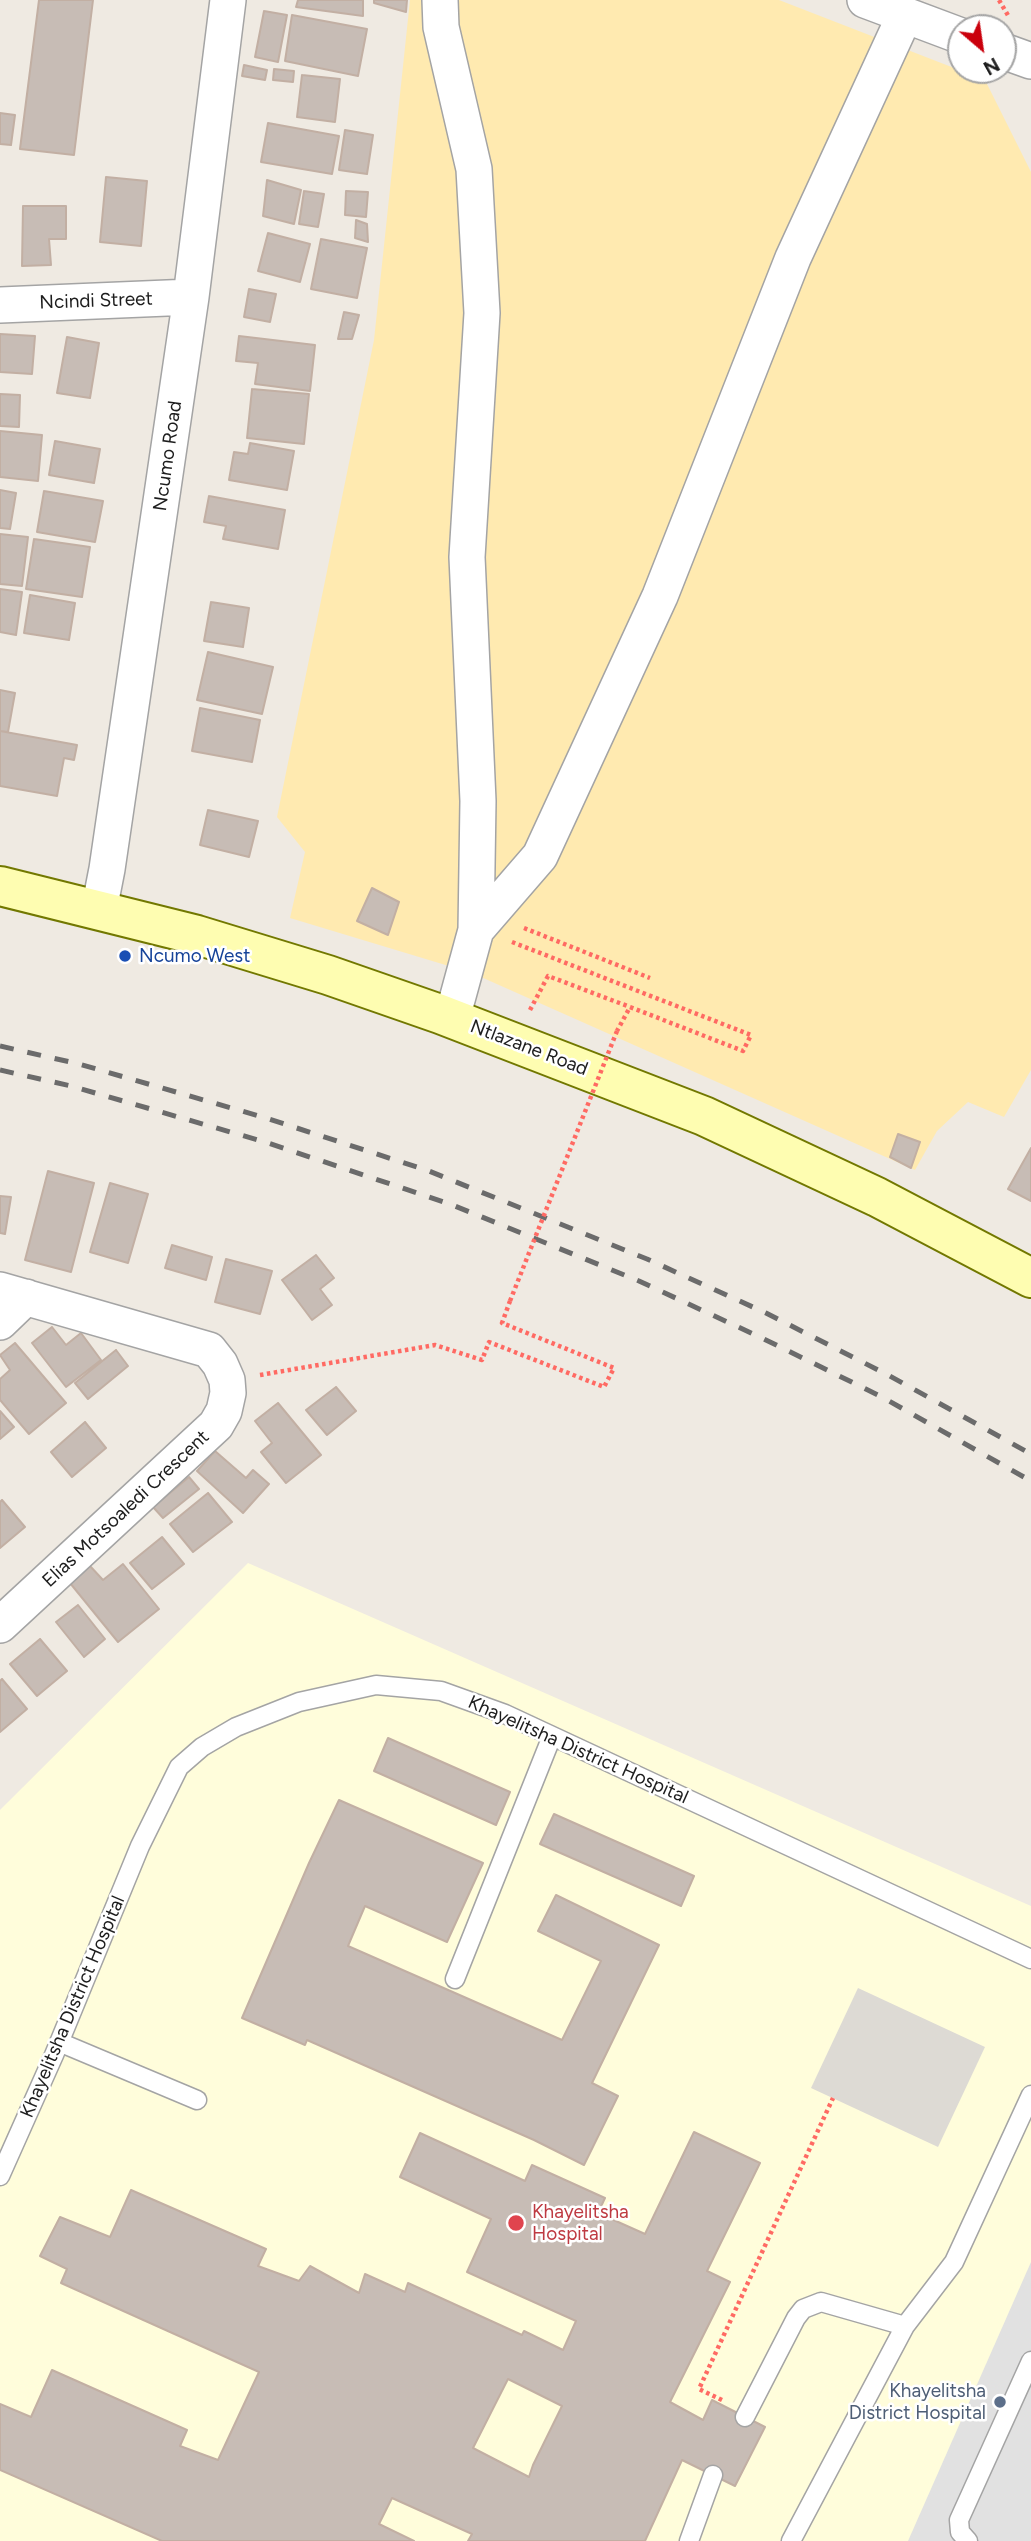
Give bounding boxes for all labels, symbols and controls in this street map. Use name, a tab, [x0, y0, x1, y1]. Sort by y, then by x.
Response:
north arrow	[947, 14, 1017, 84]
text: N	[979, 52, 1003, 80]
street label: Ncindi Street	[39, 288, 153, 314]
street label: Ncumo Road	[149, 399, 187, 513]
place label: Ncumo West	[139, 945, 250, 967]
marker: Ncumo West	[117, 948, 133, 964]
street label: Ntlazane Road	[467, 1015, 591, 1081]
street label: Elias Motsoaledi Crescent	[38, 1426, 214, 1592]
street label: Khayelitsha District Hospital	[464, 1691, 692, 1809]
street label: Khayelitsha District Hospital	[16, 1893, 130, 2121]
place label: Khayelitsha Hospital	[532, 2201, 629, 2245]
marker: Khayelitsha Hospital	[506, 2213, 526, 2233]
place label: Khayelitsha District Hospital	[849, 2380, 986, 2424]
marker: Khayelitsha District Hospital	[992, 2394, 1008, 2410]

